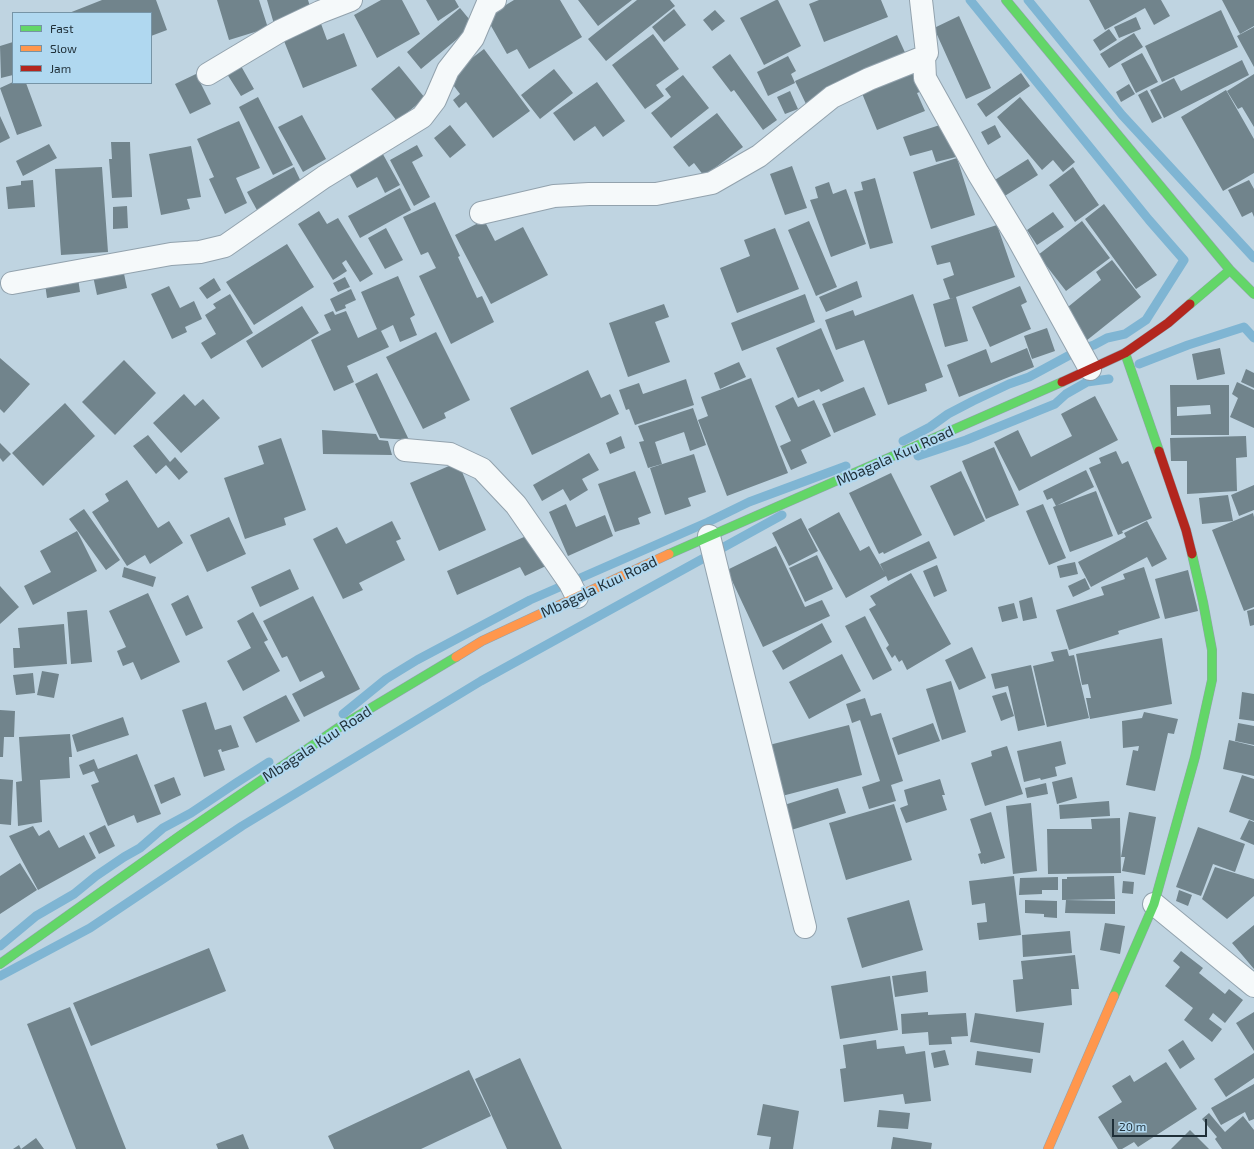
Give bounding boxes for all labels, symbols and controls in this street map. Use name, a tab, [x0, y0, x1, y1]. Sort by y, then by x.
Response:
legend	[12, 12, 152, 84]
text: Fast	[50, 21, 73, 35]
text: Slow	[50, 41, 77, 55]
text: Jam	[50, 61, 71, 75]
street label: Mbagala Kuu Road	[834, 422, 956, 490]
street label: Mbagala Kuu Road	[538, 552, 660, 622]
street label: Mbagala Kuu Road	[259, 702, 375, 786]
scale bar	[1114, 1111, 1209, 1137]
text: 20 m	[1119, 1119, 1146, 1133]

